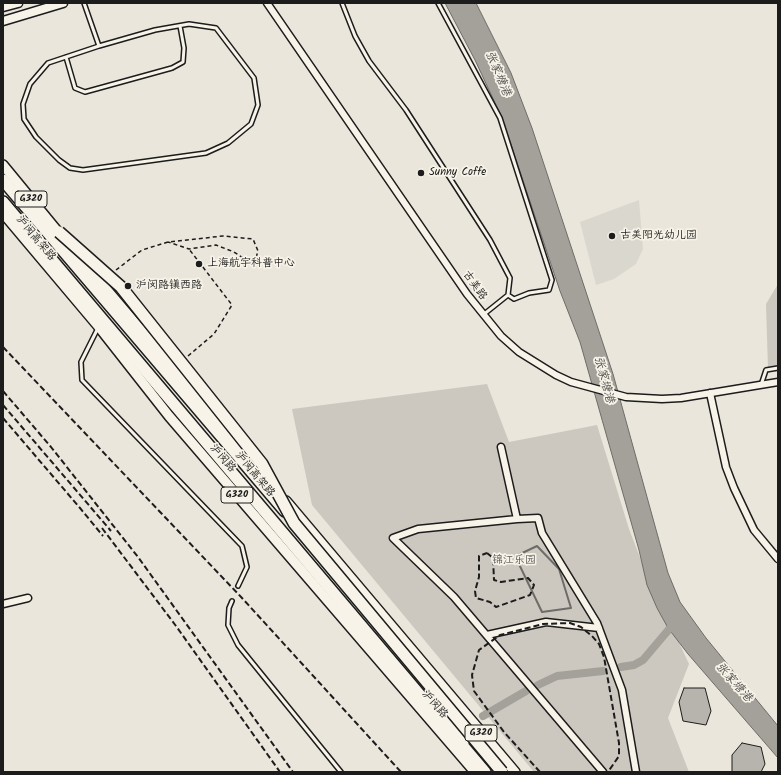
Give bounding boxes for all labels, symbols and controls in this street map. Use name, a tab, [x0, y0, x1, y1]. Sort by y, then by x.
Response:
water label: 张家塘港	[481, 49, 513, 99]
place label: Sunny Coffe	[429, 166, 486, 180]
marker: Sunny Coffe	[416, 168, 426, 178]
road number: G320	[15, 191, 47, 207]
street label: 沪闵高架路	[12, 214, 58, 264]
place label: 古美阳光幼儿园	[620, 229, 697, 243]
marker: 古美阳光幼儿园	[607, 231, 617, 241]
place label: 上海航宇科普中心	[207, 257, 295, 271]
marker: 上海航宇科普中心	[194, 259, 204, 269]
street label: 古美路	[459, 269, 489, 303]
place label: 沪闵路镇西路	[136, 279, 202, 293]
marker: 沪闵路镇西路	[123, 281, 133, 291]
water label: 张家塘港	[590, 355, 616, 405]
street label: 沪闵路	[206, 442, 238, 476]
street label: 沪闵高架路	[231, 450, 277, 500]
road number: G320	[221, 487, 253, 503]
park label: 锦江乐园	[492, 554, 536, 568]
water label: 张家塘港	[712, 660, 754, 706]
street label: 沪闵路	[418, 688, 450, 722]
road number: G320	[465, 725, 497, 741]

